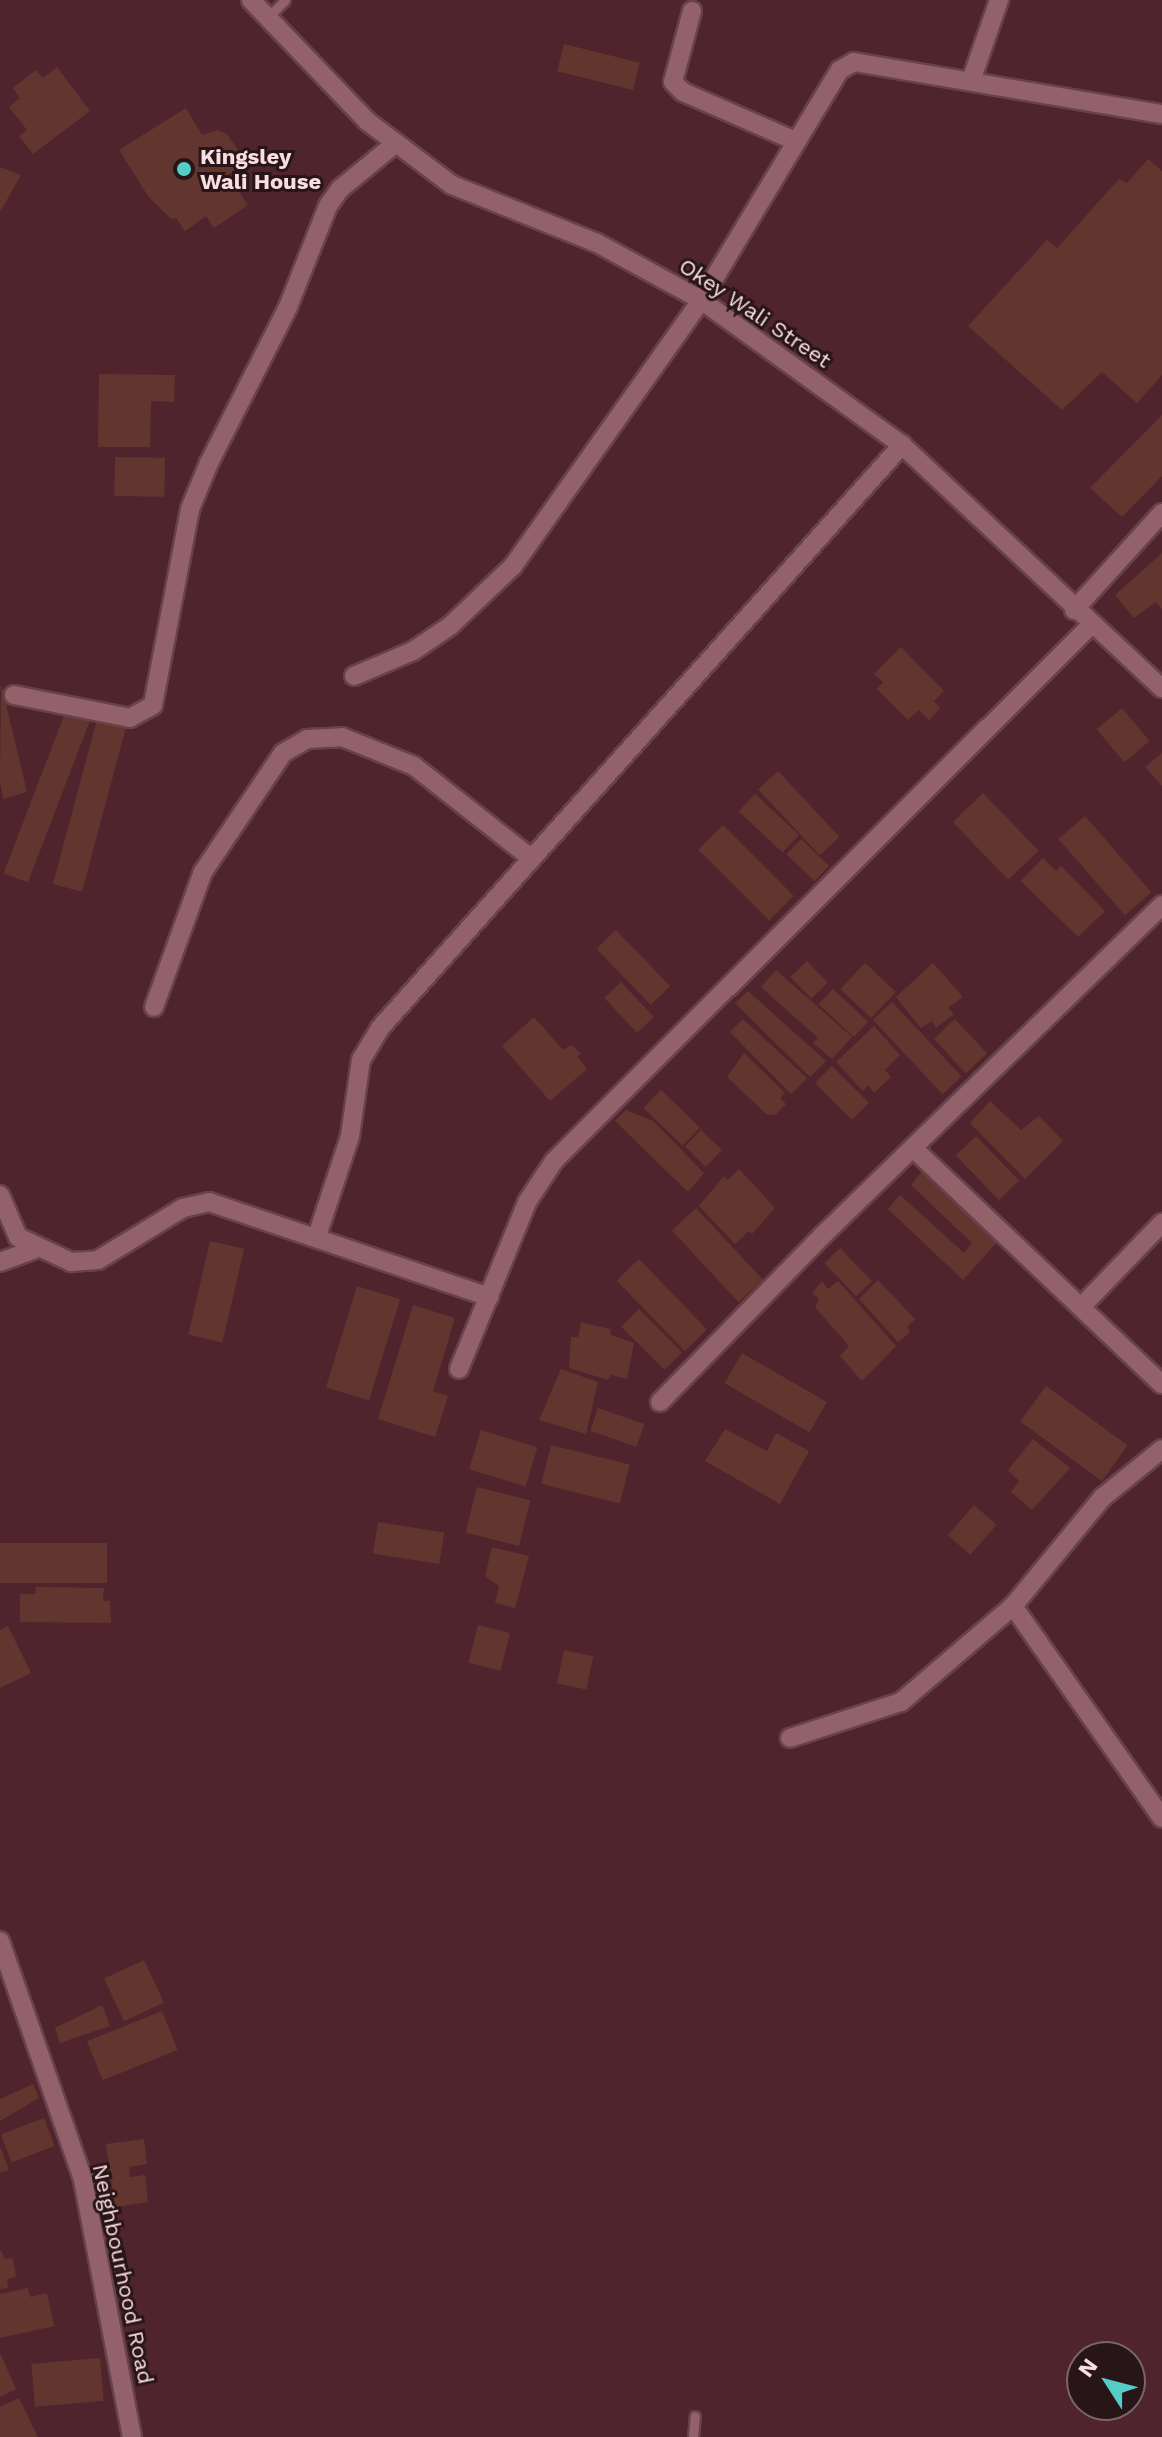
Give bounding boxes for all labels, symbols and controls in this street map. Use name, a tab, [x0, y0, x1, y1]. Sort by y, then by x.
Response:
place label: Kingsley Wali House	[200, 143, 321, 194]
marker: Kingsley Wali House	[175, 160, 193, 178]
street label: Okey Wali Street	[674, 252, 836, 374]
street label: Neighbourhood Road	[87, 2162, 159, 2386]
north arrow	[1066, 2341, 1146, 2421]
text: N	[1073, 2354, 1103, 2382]

